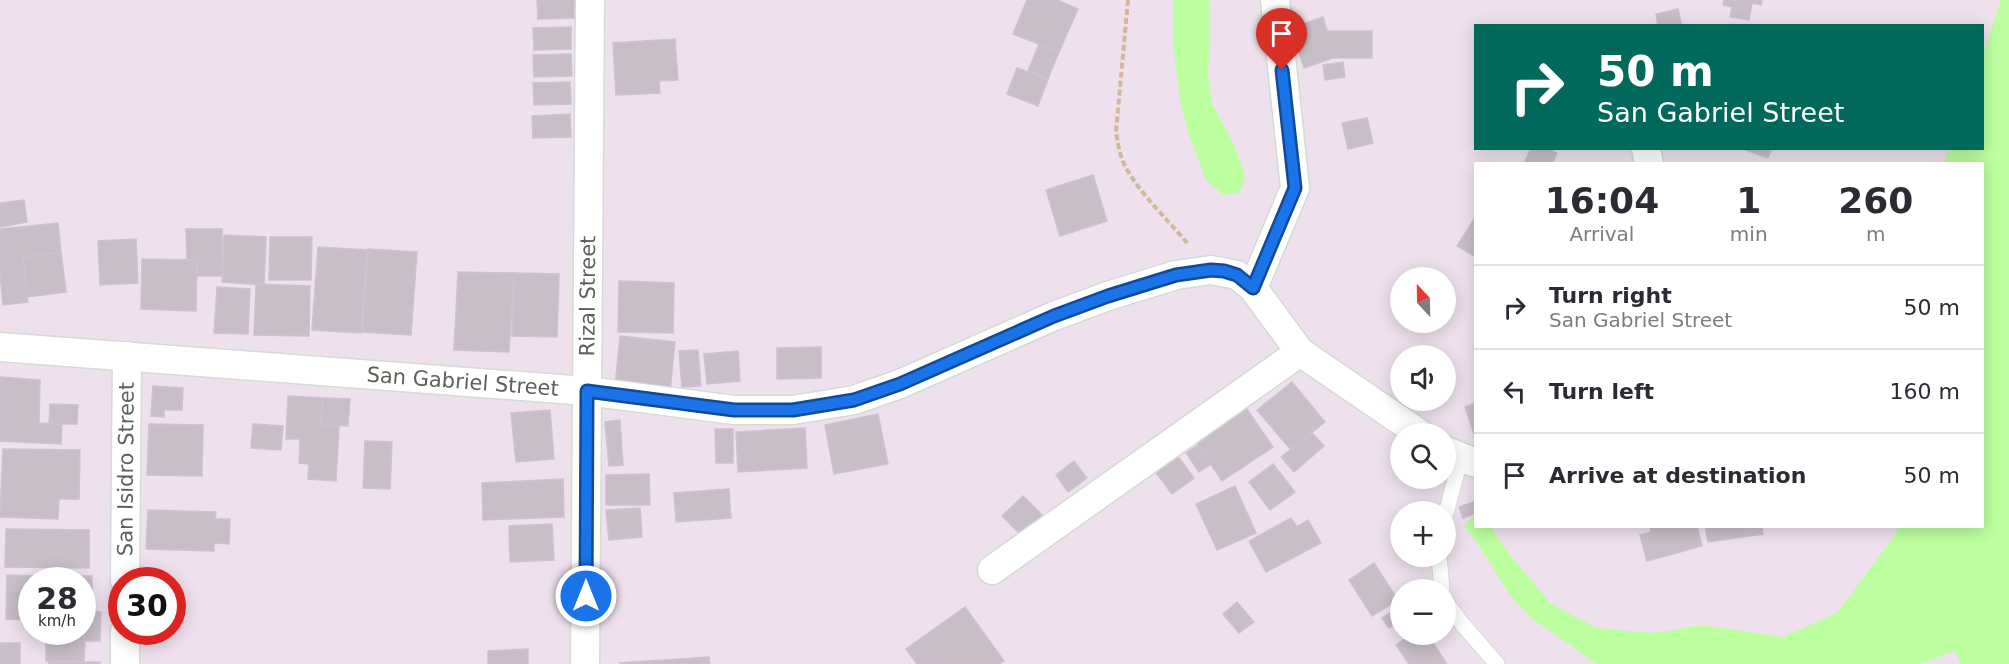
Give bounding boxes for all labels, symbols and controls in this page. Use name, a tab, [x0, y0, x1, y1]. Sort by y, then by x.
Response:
pin	[1256, 8, 1307, 70]
icon: arrive	[1265, 17, 1298, 50]
text: 50 m	[1597, 47, 1714, 96]
icon: right	[1498, 48, 1576, 126]
text: San Gabriel Street	[1597, 97, 1844, 128]
text: 16:04	[1545, 180, 1659, 221]
text: 1	[1736, 180, 1761, 221]
text: 260	[1838, 180, 1913, 221]
text: Arrival	[1569, 222, 1634, 246]
text: min	[1730, 222, 1768, 246]
text: m	[1866, 222, 1886, 246]
street label: Rizal Street	[575, 236, 600, 356]
north arrow	[1390, 267, 1456, 333]
map controls	[1390, 267, 1456, 645]
text: Turn right	[1549, 283, 1672, 308]
icon: right	[1498, 291, 1531, 324]
text: 50 m	[1904, 295, 1960, 320]
text: San Gabriel Street	[1549, 308, 1732, 332]
button: sound	[1390, 345, 1456, 411]
street label: San Gabriel Street	[366, 363, 560, 401]
icon: left	[1498, 375, 1531, 408]
text: Turn left	[1549, 379, 1654, 404]
text: 160 m	[1890, 379, 1960, 404]
street label: San Isidro Street	[113, 382, 139, 556]
button: search	[1390, 423, 1456, 489]
icon: arrive	[1498, 459, 1531, 492]
text: Arrive at destination	[1549, 463, 1806, 488]
text: 50 m	[1904, 463, 1960, 488]
button: +	[1390, 501, 1456, 567]
position arrow	[554, 564, 618, 628]
speed limit sign: 30	[108, 567, 186, 645]
button: −	[1390, 579, 1456, 645]
text: 28	[36, 581, 78, 616]
text: km/h	[38, 612, 76, 630]

